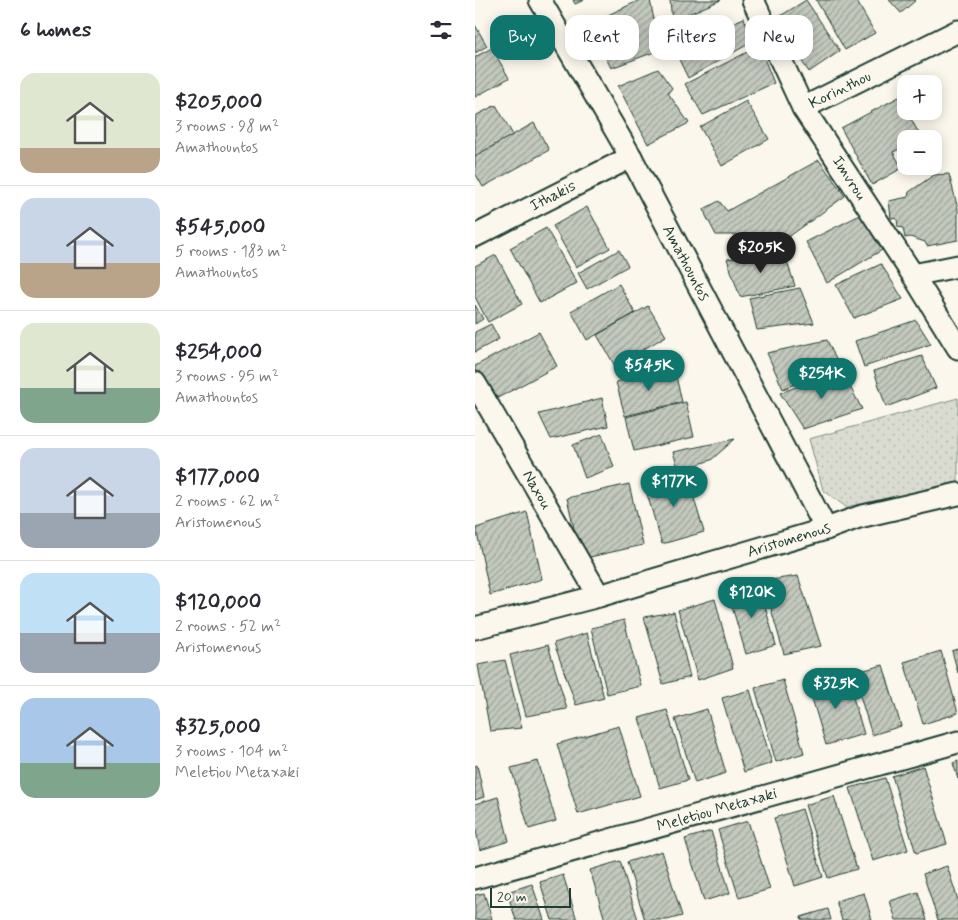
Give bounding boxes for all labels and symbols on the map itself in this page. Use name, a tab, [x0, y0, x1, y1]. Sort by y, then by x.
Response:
street label: Korinthou	[805, 66, 875, 114]
street label: Imvrou	[827, 152, 871, 204]
street label: Ithakis	[526, 175, 580, 217]
street label: Amathountos	[657, 221, 715, 305]
pin: $205K	[726, 232, 796, 274]
pin: $545K	[614, 350, 684, 392]
pin: $254K	[787, 358, 857, 400]
street label: Naxou	[517, 466, 557, 514]
pin: $177K	[639, 466, 709, 508]
street label: Aristomenous	[745, 517, 833, 563]
pin: $120K	[717, 576, 787, 619]
pin: $325K	[801, 668, 871, 710]
street label: Meletiou Metaxaki	[654, 783, 780, 837]
scale bar	[490, 885, 571, 908]

